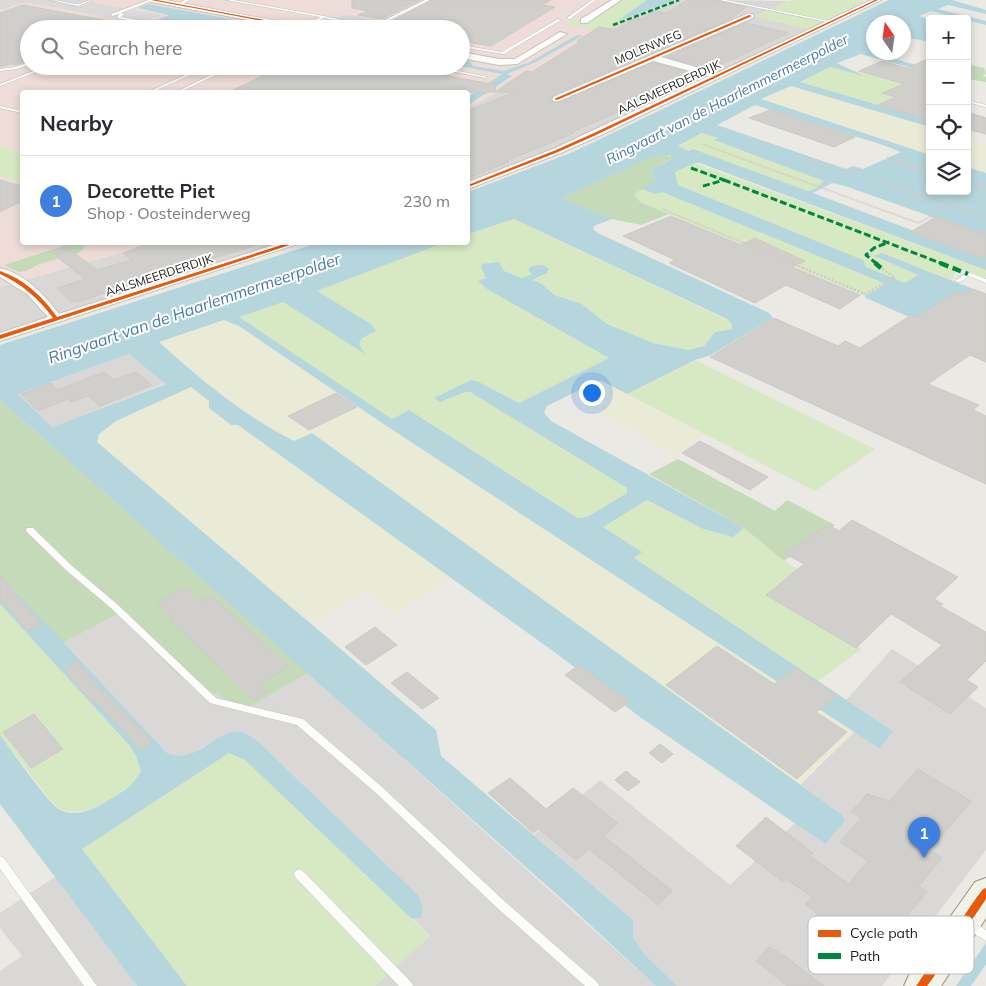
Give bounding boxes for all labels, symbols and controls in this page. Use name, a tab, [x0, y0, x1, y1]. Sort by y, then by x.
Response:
north arrow	[866, 15, 911, 60]
map controls	[926, 15, 971, 195]
button: +	[926, 15, 971, 60]
search box	[20, 20, 470, 75]
street label: MOLENWEG	[612, 26, 684, 68]
water label: Ringvaart van de Haarlemmermeerpolder	[603, 29, 852, 168]
icon: search	[38, 34, 66, 62]
text: Search here	[78, 36, 182, 60]
street label: AALSMEERDERDIJK	[615, 56, 723, 117]
button: −	[926, 60, 971, 105]
button: locate	[926, 105, 971, 150]
text: Nearby	[40, 110, 113, 136]
button: layers	[926, 150, 971, 195]
text: Decorette Piet	[87, 179, 215, 203]
text: 1	[51, 191, 61, 211]
text: 230 m	[403, 191, 450, 211]
text: Shop · Oosteinderweg	[87, 203, 251, 223]
water label: Ringvaart van de Haarlemmermeerpolder	[45, 248, 344, 368]
street label: AALSMEERDERDIJK	[103, 250, 215, 299]
your location	[579, 380, 605, 406]
pin: 1	[908, 817, 940, 858]
legend	[808, 916, 974, 974]
text: Cycle path	[850, 924, 918, 942]
text: Path	[850, 947, 880, 965]

